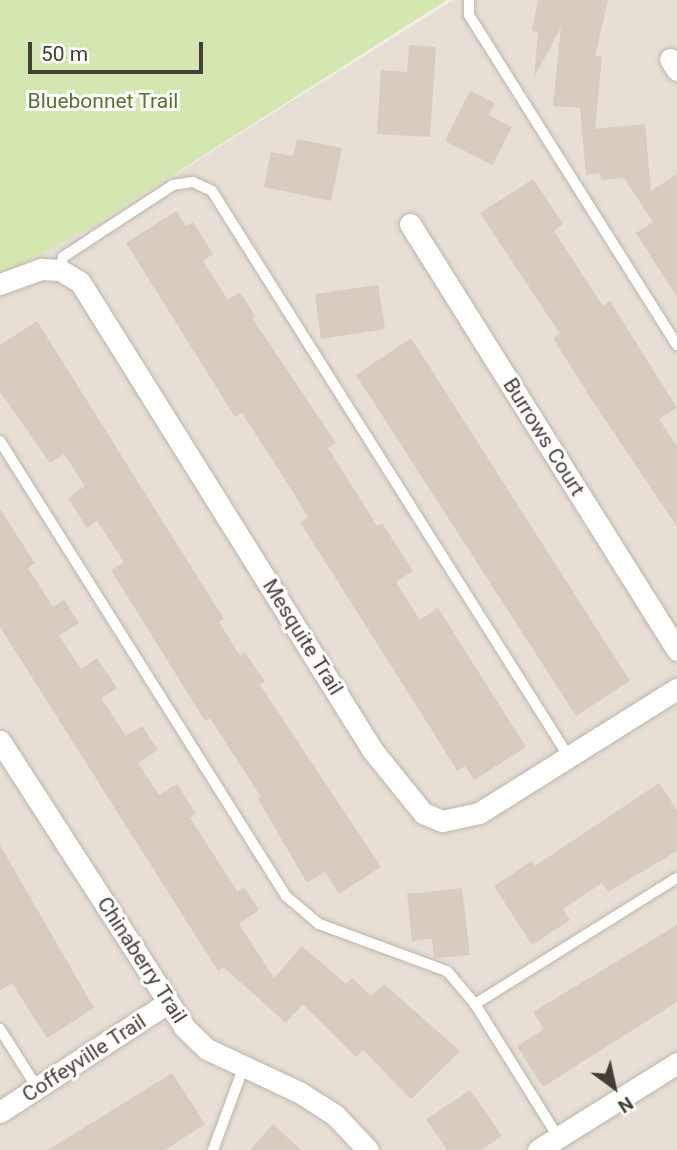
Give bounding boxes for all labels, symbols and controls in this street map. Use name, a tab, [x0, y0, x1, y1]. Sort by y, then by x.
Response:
scale bar	[32, 28, 206, 72]
text: 50 m	[41, 42, 88, 66]
park label: Bluebonnet Trail	[27, 88, 179, 114]
street label: Burrows Court	[498, 373, 590, 501]
street label: Mesquite Trail	[257, 574, 349, 700]
street label: Chinaberry Trail	[92, 892, 192, 1028]
street label: Coffeyville Trail	[17, 1009, 151, 1107]
north arrow	[579, 1052, 649, 1122]
text: N	[614, 1092, 638, 1118]

